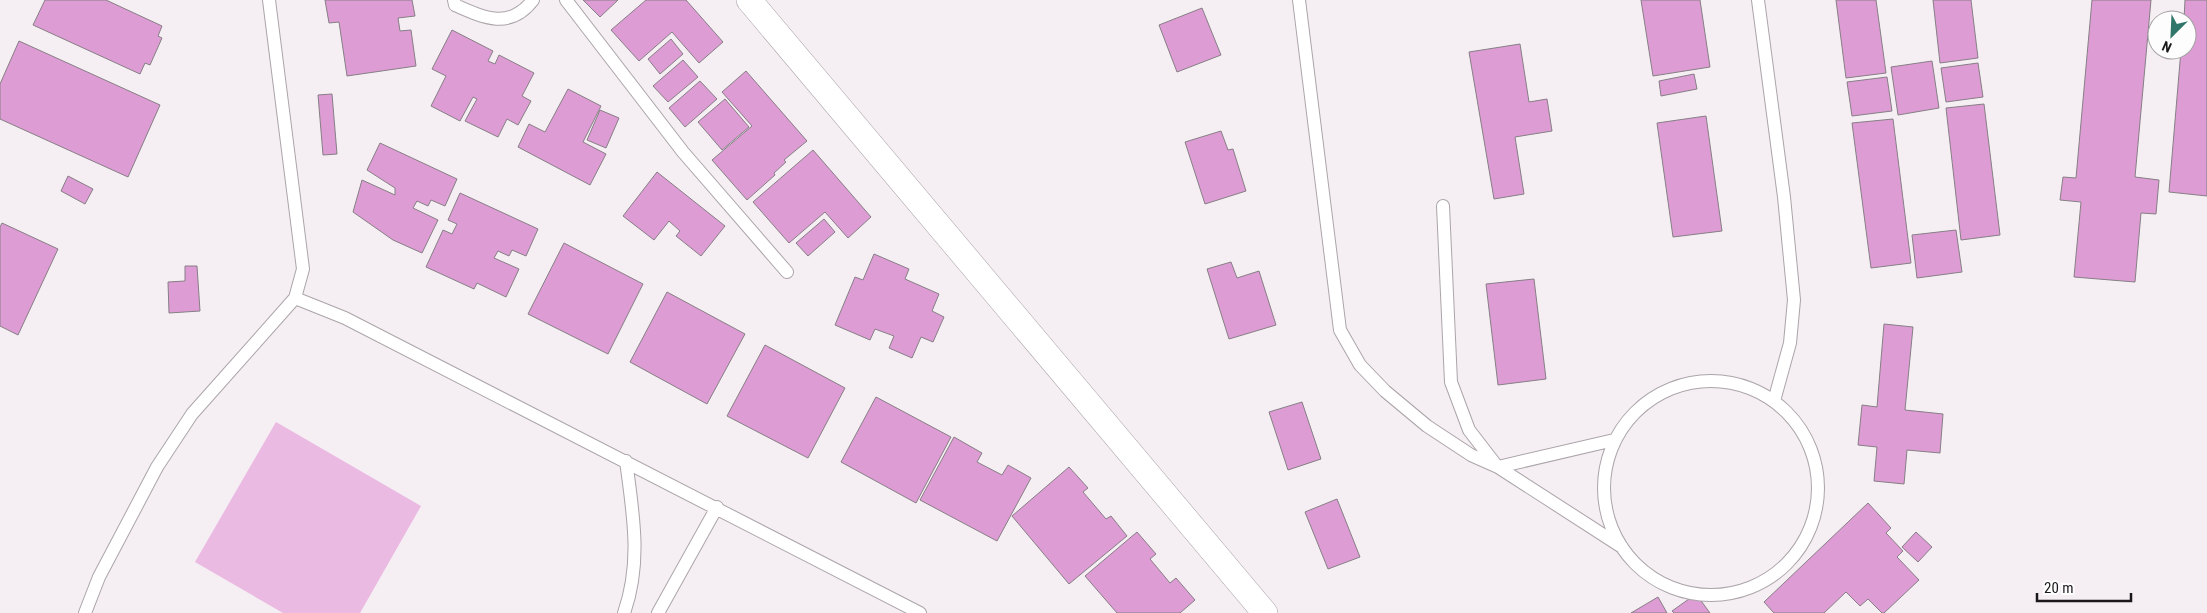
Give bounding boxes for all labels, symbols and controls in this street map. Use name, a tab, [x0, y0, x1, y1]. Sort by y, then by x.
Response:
north arrow	[2147, 10, 2197, 60]
text: N	[2160, 38, 2174, 56]
scale bar	[2037, 570, 2131, 602]
text: 20 m	[2044, 579, 2074, 597]

